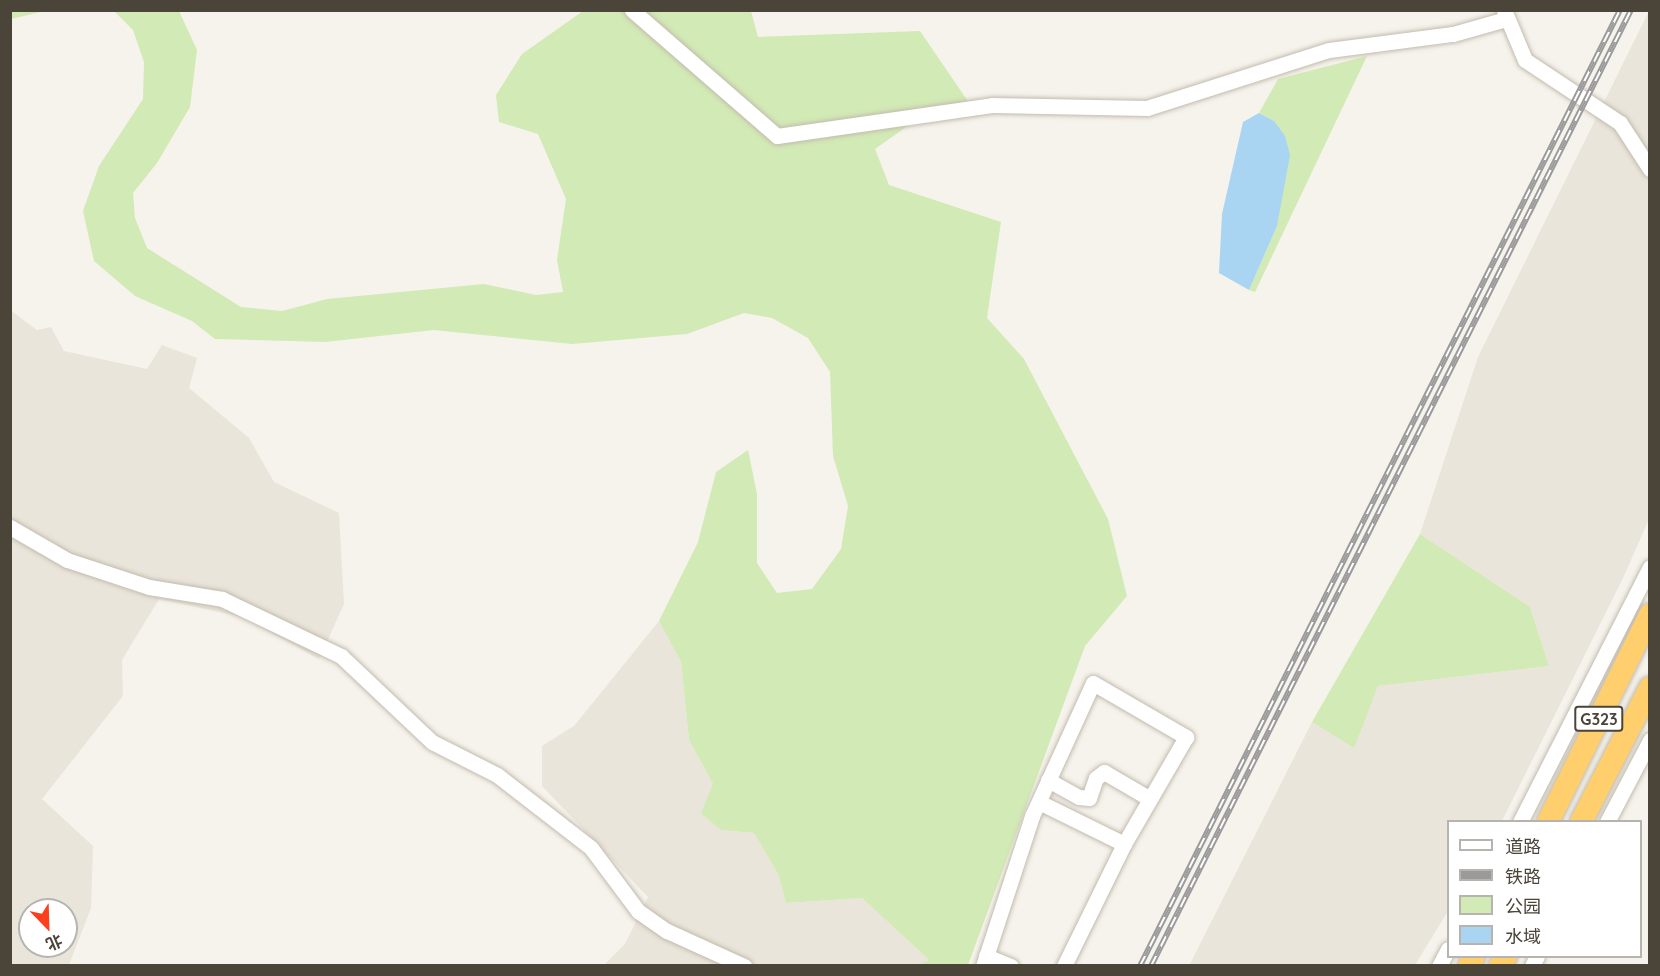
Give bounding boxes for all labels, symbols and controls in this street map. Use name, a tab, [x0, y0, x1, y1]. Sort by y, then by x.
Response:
road number: G323	[1574, 706, 1624, 732]
legend	[1447, 820, 1642, 958]
text: 道路	[1505, 835, 1541, 858]
text: 铁路	[1505, 865, 1541, 888]
text: 公园	[1505, 895, 1541, 918]
north arrow	[18, 898, 78, 958]
text: 水域	[1505, 925, 1541, 948]
text: 北	[43, 930, 66, 955]

